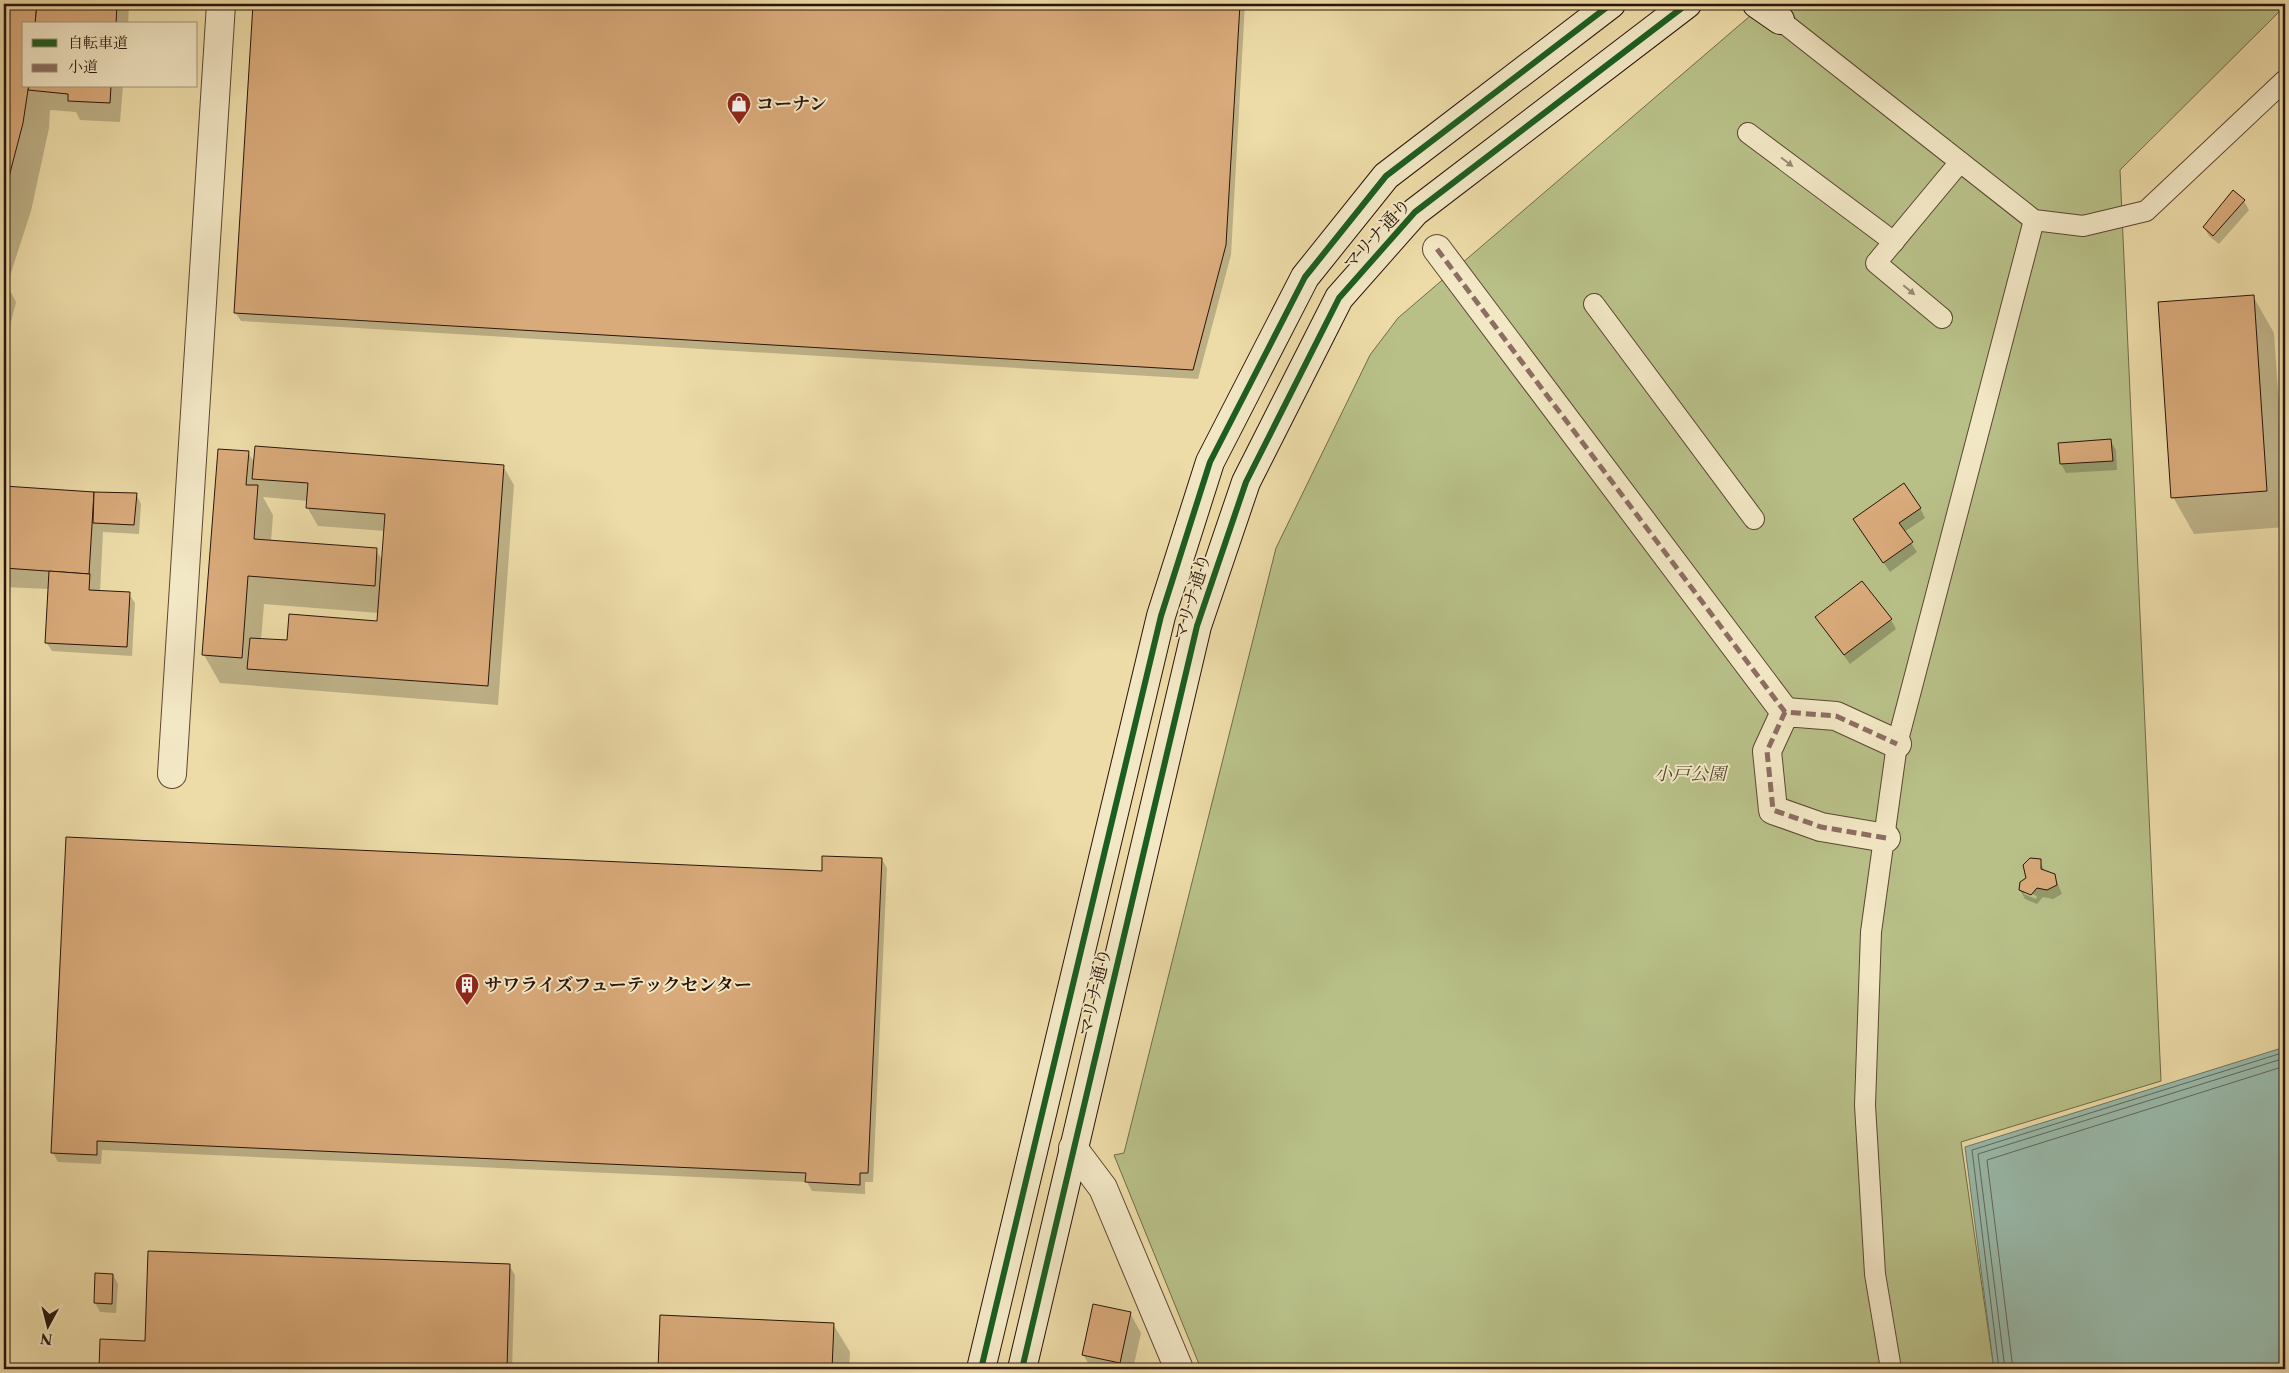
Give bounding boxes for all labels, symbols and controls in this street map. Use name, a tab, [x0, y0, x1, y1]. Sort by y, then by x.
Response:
legend	[22, 22, 198, 88]
text: 自転車道	[68, 33, 128, 52]
text: 小道	[68, 57, 98, 76]
shop icon: コーナン	[726, 91, 752, 125]
place label: コーナン	[756, 93, 827, 115]
one-way arrow	[1780, 157, 1794, 167]
street label: マリナ通り	[1338, 194, 1416, 274]
one-way arrow	[1902, 285, 1915, 296]
street label: マリナ通り	[1168, 551, 1216, 643]
park label: 小戸公園	[1654, 763, 1729, 785]
street label: マリナ通り	[1074, 946, 1116, 1038]
building icon: サワライズフューテックセンター	[454, 972, 480, 1006]
place label: サワライズフューテックセンター	[484, 974, 752, 996]
north arrow	[22, 1300, 72, 1350]
text: N	[39, 1329, 54, 1349]

